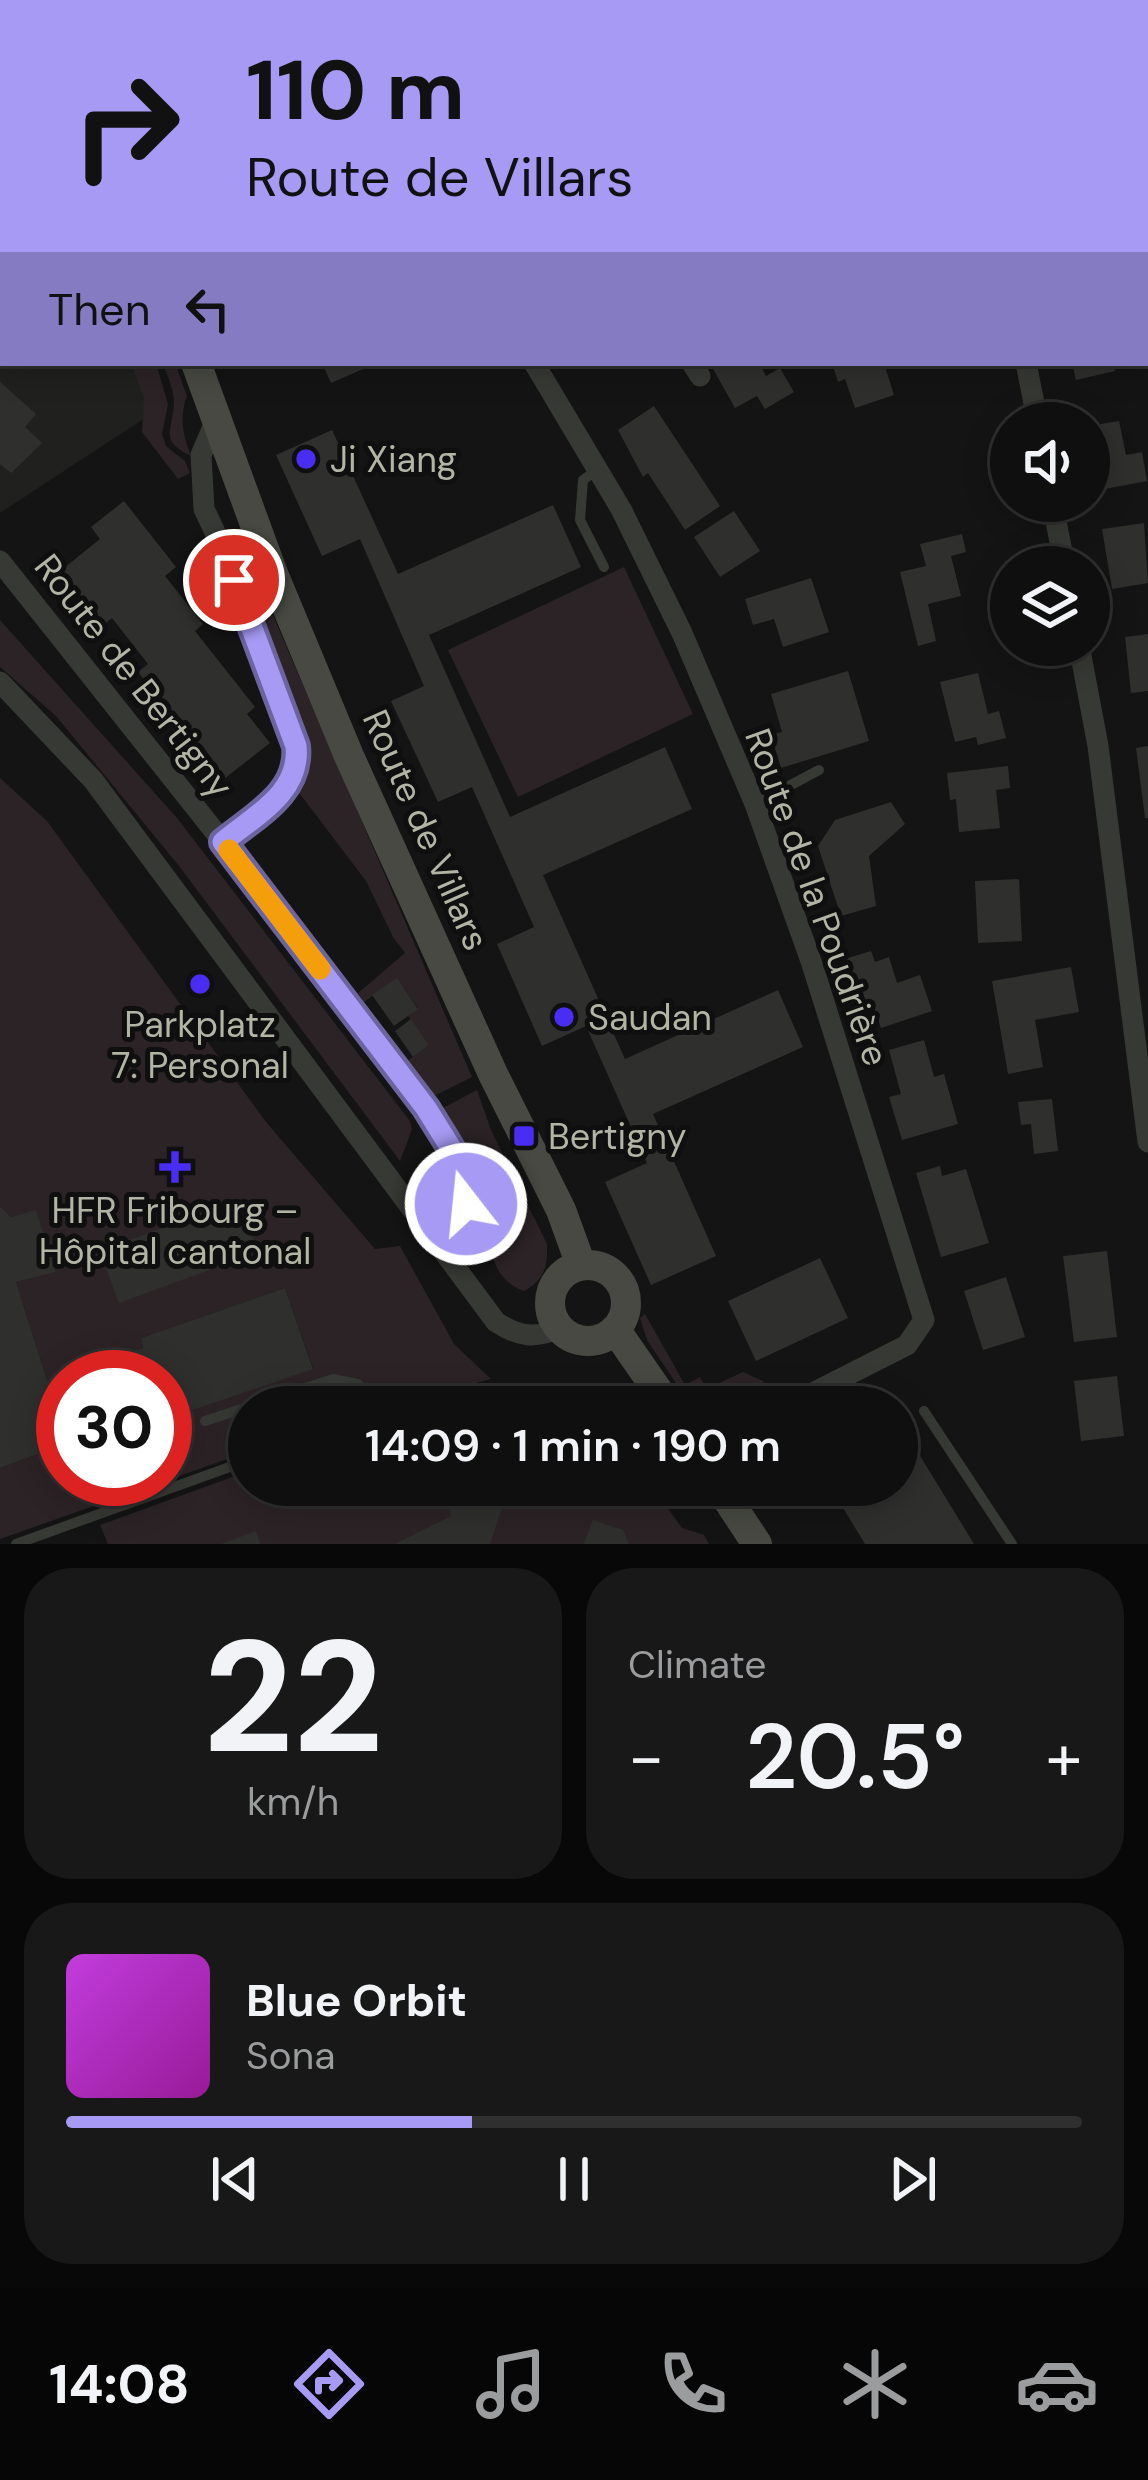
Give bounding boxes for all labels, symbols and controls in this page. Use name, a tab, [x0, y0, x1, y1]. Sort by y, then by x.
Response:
text: 110 m	[246, 36, 465, 145]
icon: right	[48, 48, 204, 204]
text: Route de Villars	[246, 142, 633, 213]
icon: left	[175, 276, 241, 342]
text: Then	[48, 280, 151, 339]
map controls	[990, 402, 1110, 666]
button: sound	[990, 402, 1110, 522]
place label: Ji Xiang	[330, 436, 457, 483]
marker: Ji Xiang	[293, 446, 319, 472]
pin	[183, 529, 285, 631]
street label: Route de Bertigny	[24, 545, 244, 807]
button: layers	[990, 546, 1110, 666]
icon: arrive	[201, 547, 267, 613]
street label: Route de Villars	[352, 702, 500, 958]
street label: Route de la Poudrière	[734, 722, 900, 1072]
marker: Parkplatz 7: Personal	[187, 971, 213, 997]
place label: Saudan	[588, 994, 712, 1041]
place label: Parkplatz 7: Personal	[111, 1001, 289, 1089]
marker: Saudan	[551, 1004, 577, 1030]
place label: Bertigny	[548, 1113, 686, 1160]
marker: Bertigny	[511, 1123, 537, 1149]
position arrow	[403, 1141, 529, 1267]
marker: HFR Fribourg – Hôpital cantonal	[159, 1151, 191, 1183]
place label: HFR Fribourg – Hôpital cantonal	[39, 1187, 311, 1275]
speed limit sign: 30	[36, 1350, 192, 1506]
text: 14:09 · 1 min · 190 m	[365, 1416, 781, 1475]
text: 22	[203, 1596, 383, 1799]
text: Climate	[628, 1639, 766, 1690]
text: 20.5°	[745, 1699, 965, 1816]
text: −	[628, 1715, 664, 1800]
text: +	[1046, 1715, 1082, 1800]
text: km/h	[247, 1776, 339, 1827]
text: Blue Orbit	[246, 1971, 467, 2030]
text: Sona	[246, 2030, 335, 2081]
icon: previous	[202, 2146, 268, 2212]
icon: pause	[541, 2146, 607, 2212]
icon: next	[880, 2146, 946, 2212]
icon: directions	[287, 2342, 371, 2426]
icon: music	[469, 2342, 553, 2426]
icon: phone	[651, 2342, 735, 2426]
icon: climate	[833, 2342, 917, 2426]
icon: car	[1015, 2342, 1099, 2426]
text: 14:08	[49, 2349, 190, 2420]

